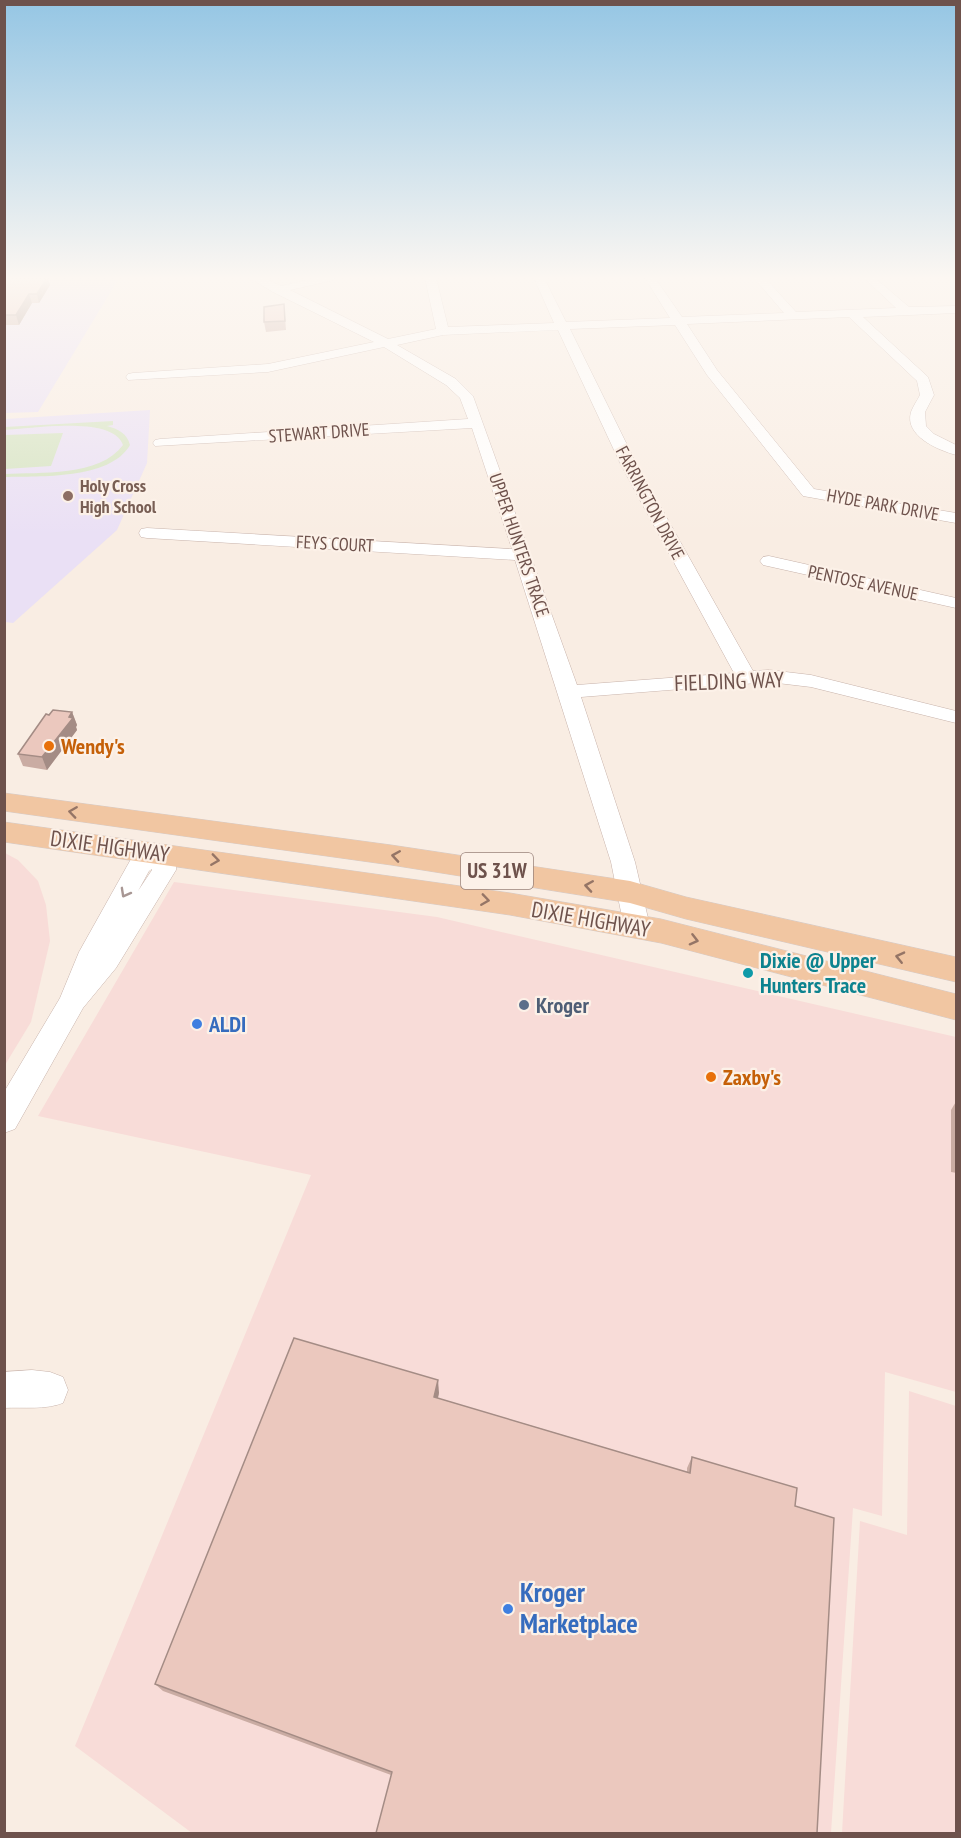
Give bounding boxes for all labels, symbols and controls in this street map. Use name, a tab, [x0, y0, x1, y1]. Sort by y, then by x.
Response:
street label: STEWART DRIVE	[268, 418, 370, 447]
street label: FARRINGTON DRIVE	[611, 442, 690, 563]
street label: UPPER HUNTERS TRACE	[484, 470, 555, 620]
place label: Holy Cross High School	[80, 474, 157, 518]
street label: HYDE PARK DRIVE	[825, 483, 941, 526]
marker: Holy Cross High School	[61, 489, 75, 503]
street label: FEYS COURT	[296, 530, 374, 557]
street label: PENTOSE AVENUE	[806, 560, 920, 605]
street label: FIELDING WAY	[674, 665, 784, 697]
place label: Wendy's	[60, 732, 125, 760]
marker: Wendy's	[42, 739, 56, 753]
one-way arrow	[69, 806, 78, 818]
street label: DIXIE HIGHWAY	[49, 824, 171, 868]
one-way arrow	[391, 850, 401, 862]
road number: US 31W	[461, 853, 533, 889]
one-way arrow	[210, 854, 220, 866]
one-way arrow	[584, 880, 593, 892]
one-way arrow	[121, 887, 132, 898]
one-way arrow	[480, 894, 490, 906]
street label: DIXIE HIGHWAY	[530, 895, 652, 943]
one-way arrow	[688, 932, 698, 945]
place label: Dixie @ Upper Hunters Trace	[760, 946, 877, 999]
one-way arrow	[895, 951, 905, 964]
marker: Dixie @ Upper Hunters Trace	[741, 966, 755, 980]
place label: Kroger	[536, 991, 590, 1019]
marker: Kroger	[517, 998, 531, 1012]
place label: ALDI	[208, 1010, 246, 1038]
marker: ALDI	[190, 1017, 204, 1031]
place label: Zaxby's	[723, 1063, 781, 1091]
marker: Zaxby's	[704, 1070, 718, 1084]
place label: Kroger Marketplace	[520, 1575, 638, 1640]
marker: Kroger Marketplace	[501, 1602, 515, 1616]

